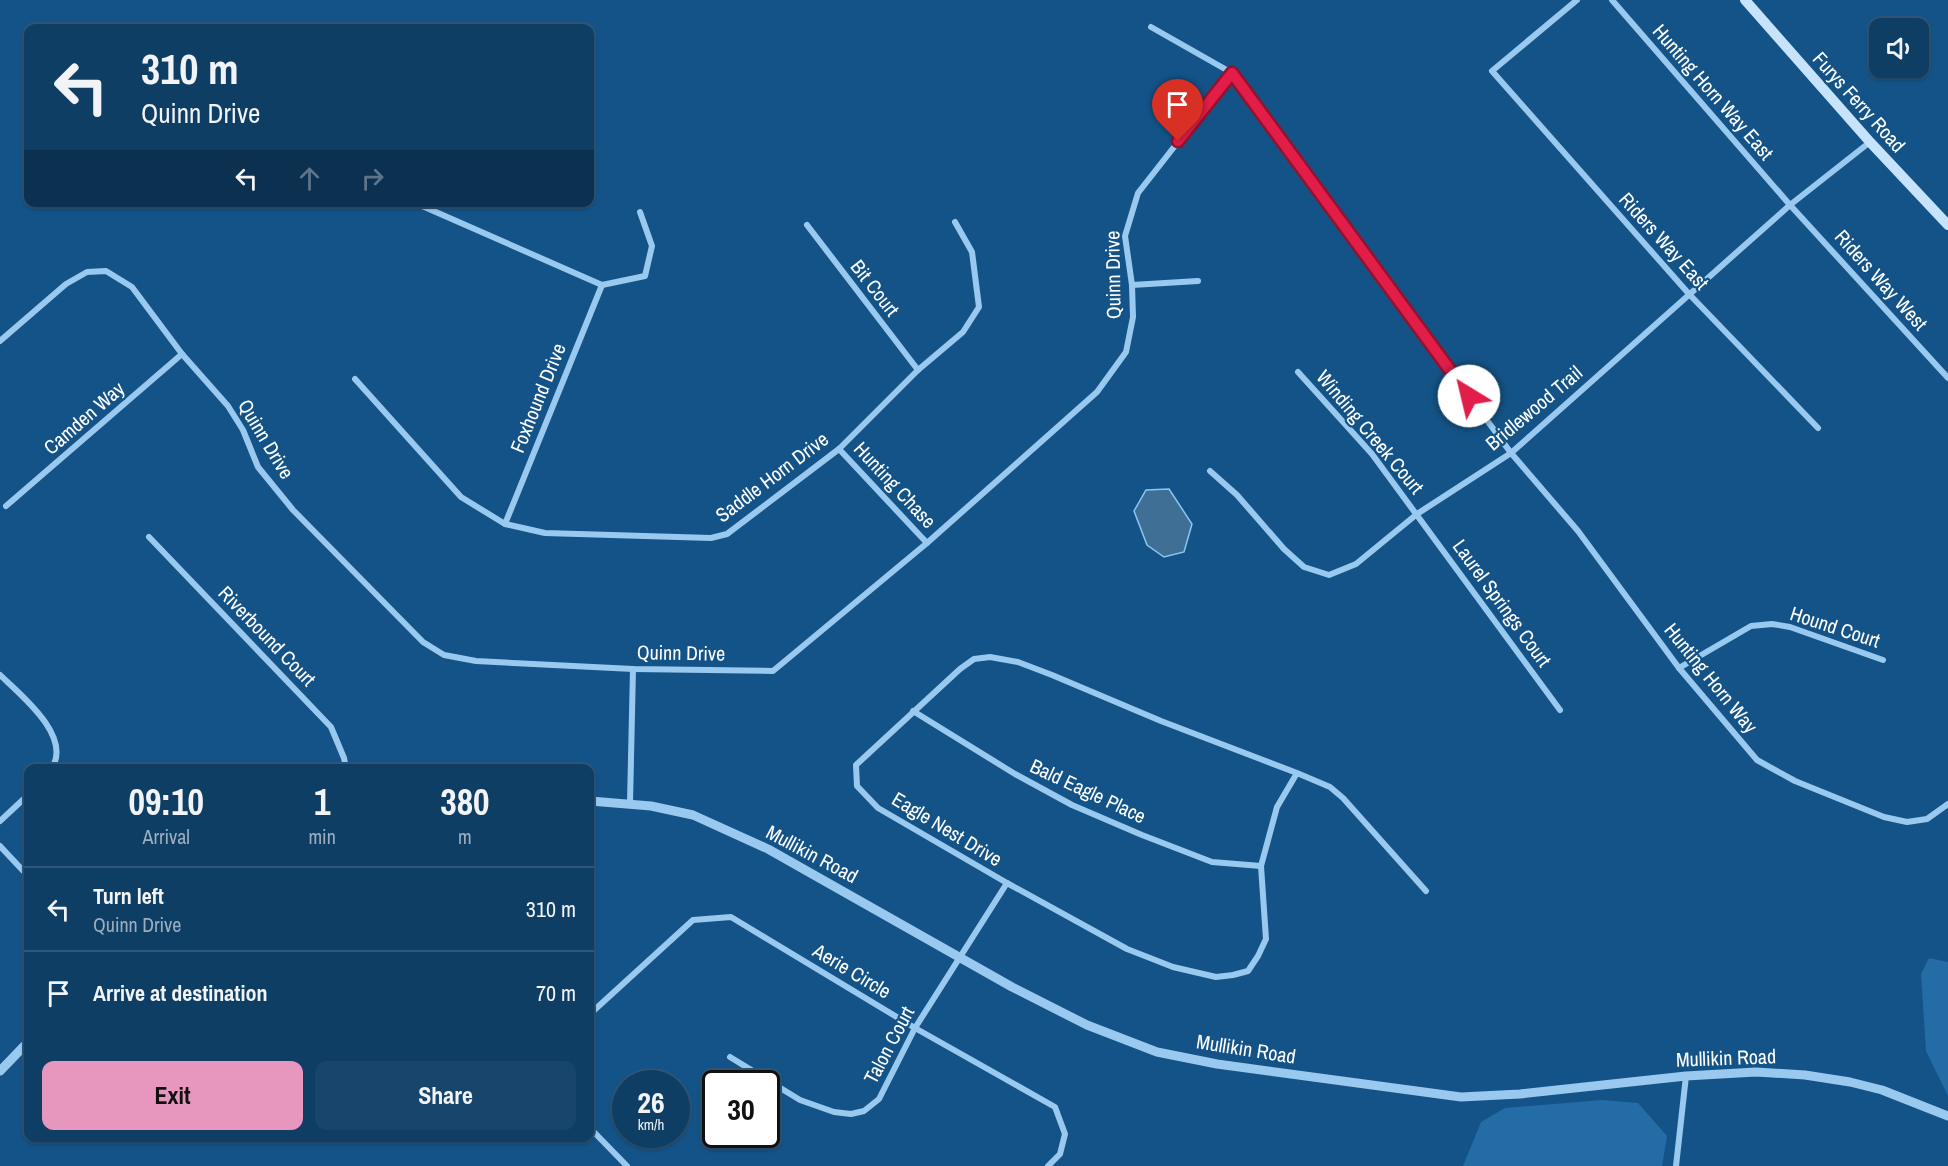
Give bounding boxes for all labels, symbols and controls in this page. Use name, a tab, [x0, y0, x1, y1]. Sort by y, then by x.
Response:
street label: Hunting Horn Way East	[1647, 18, 1780, 166]
map controls	[1869, 18, 1929, 78]
button: sound	[1869, 18, 1929, 78]
text: 310 m	[141, 41, 239, 97]
street label: Furys Ferry Road	[1807, 46, 1912, 158]
icon: left	[42, 48, 120, 126]
pin	[1152, 79, 1203, 141]
icon: arrive	[1161, 88, 1194, 121]
text: Quinn Drive	[141, 95, 260, 131]
icon: left	[230, 162, 263, 195]
icon: ahead	[293, 162, 326, 195]
icon: right	[356, 162, 389, 195]
street label: Riders Way East	[1613, 186, 1716, 296]
street label: Riders Way West	[1829, 224, 1934, 336]
street label: Quinn Drive	[1098, 231, 1127, 319]
street label: Bit Court	[845, 254, 906, 322]
street label: Foxhound Drive	[503, 339, 572, 457]
street label: Bridlewood Trail	[1480, 359, 1588, 456]
street label: Winding Creek Court	[1311, 364, 1431, 500]
position arrow	[1437, 364, 1501, 428]
street label: Camden Way	[38, 375, 130, 460]
street label: Quinn Drive	[232, 394, 301, 484]
street label: Saddle Horn Drive	[710, 425, 834, 528]
street label: Hunting Chase	[848, 435, 943, 534]
street label: Laurel Springs Court	[1447, 534, 1558, 672]
street label: Riverbound Court	[213, 580, 322, 692]
street label: Hound Court	[1787, 599, 1884, 654]
street label: Hunting Horn Way	[1659, 617, 1765, 739]
street label: Quinn Drive	[637, 638, 725, 667]
street label: Bald Eagle Place	[1026, 752, 1151, 829]
text: 09:10	[128, 778, 204, 826]
text: 1	[314, 778, 330, 826]
text: 380	[440, 778, 490, 826]
street label: Eagle Nest Drive	[887, 785, 1007, 872]
street label: Mullikin Road	[762, 818, 863, 889]
text: Arrival	[143, 823, 190, 850]
text: min	[308, 823, 336, 850]
text: m	[458, 823, 472, 850]
text: Turn left	[93, 881, 164, 911]
icon: left	[42, 893, 75, 926]
text: 310 m	[526, 894, 576, 924]
text: Quinn Drive	[93, 911, 181, 938]
street label: Aerie Circle	[807, 936, 896, 1004]
icon: arrive	[42, 977, 75, 1010]
text: Arrive at destination	[93, 978, 267, 1008]
text: 70 m	[536, 978, 576, 1008]
street label: Talon Court	[857, 1001, 920, 1088]
street label: Mullikin Road	[1194, 1027, 1298, 1070]
street label: Mullikin Road	[1675, 1042, 1777, 1073]
button: Exit	[42, 1061, 303, 1130]
button: Share	[315, 1061, 576, 1130]
speed limit sign: 30	[702, 1070, 780, 1148]
text: 26	[637, 1082, 665, 1122]
text: km/h	[638, 1114, 664, 1135]

